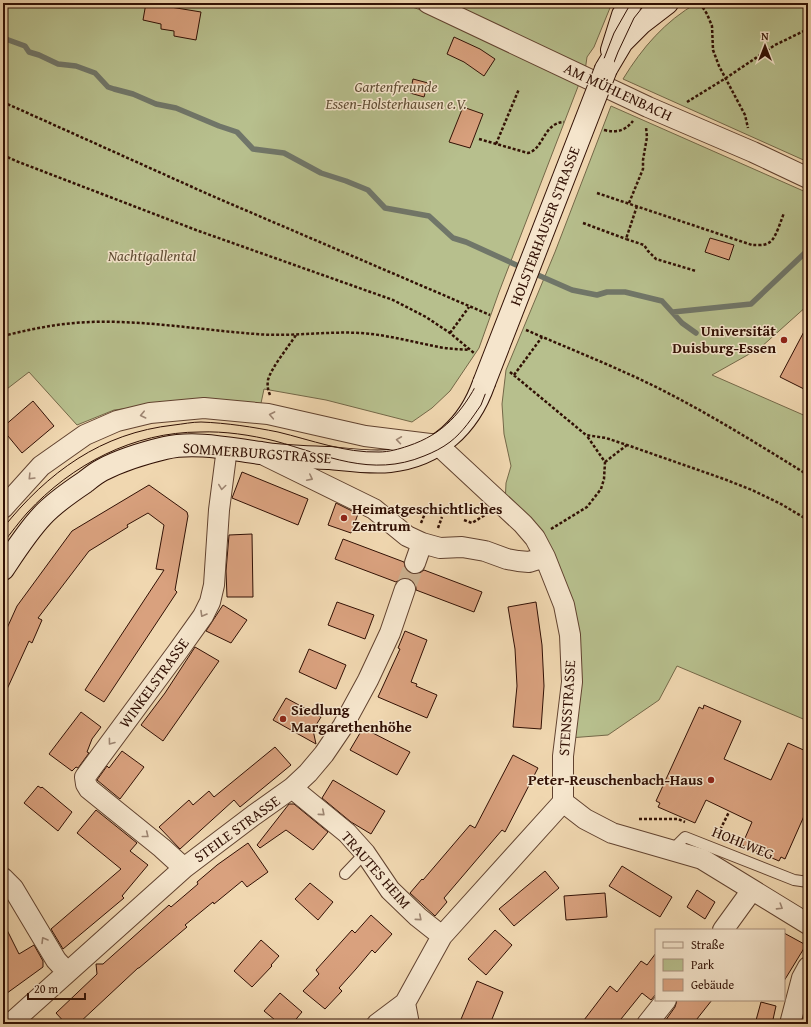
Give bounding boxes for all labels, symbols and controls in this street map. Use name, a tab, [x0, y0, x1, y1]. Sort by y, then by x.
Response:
north arrow	[745, 26, 785, 66]
text: N	[761, 28, 769, 44]
street label: AM MÜHLENBACH	[561, 57, 676, 126]
park label: Gartenfreunde Essen-Holsterhausen e.V.	[324, 76, 467, 114]
street label: HOLSTERHAUSER STRASSE	[504, 143, 585, 309]
park label: Nachtigallental	[108, 245, 196, 266]
place label: Universität Duisburg-Essen	[672, 320, 776, 358]
marker: Universität Duisburg-Essen	[779, 335, 789, 345]
one-way arrow	[140, 410, 147, 419]
one-way arrow	[269, 411, 275, 420]
one-way arrow	[396, 436, 402, 445]
street label: SOMMERBURGSTRASSE	[182, 437, 332, 468]
one-way arrow	[28, 472, 36, 480]
one-way arrow	[306, 473, 313, 481]
one-way arrow	[218, 484, 227, 490]
place label: Heimatgeschichtliches Zentrum	[352, 498, 502, 536]
marker: Heimatgeschichtliches Zentrum	[339, 513, 349, 523]
one-way arrow	[201, 610, 208, 617]
street label: WINKELSTRASSE	[114, 633, 194, 732]
street label: STENSSTRASSE	[553, 659, 580, 757]
place label: Siedlung Margarethenhöhe	[291, 699, 412, 737]
marker: Siedlung Margarethenhöhe	[278, 714, 288, 724]
one-way arrow	[109, 738, 116, 745]
place label: Peter-Reuschenbach-Haus	[528, 769, 703, 790]
marker: Peter-Reuschenbach-Haus	[706, 775, 716, 785]
street label: STEILE STRASSE	[189, 790, 284, 867]
one-way arrow	[317, 809, 324, 816]
street label: HOHLWEG	[709, 821, 777, 865]
street label: TRAUTES HEIM	[337, 826, 416, 913]
one-way arrow	[142, 830, 149, 837]
one-way arrow	[776, 902, 783, 910]
one-way arrow	[414, 914, 422, 921]
legend	[655, 929, 785, 1001]
text: Straße	[691, 936, 725, 953]
one-way arrow	[42, 938, 49, 945]
text: Park	[691, 956, 715, 973]
scale bar	[28, 975, 85, 1001]
text: Gebäude	[691, 976, 734, 993]
text: 20 m	[34, 980, 58, 997]

